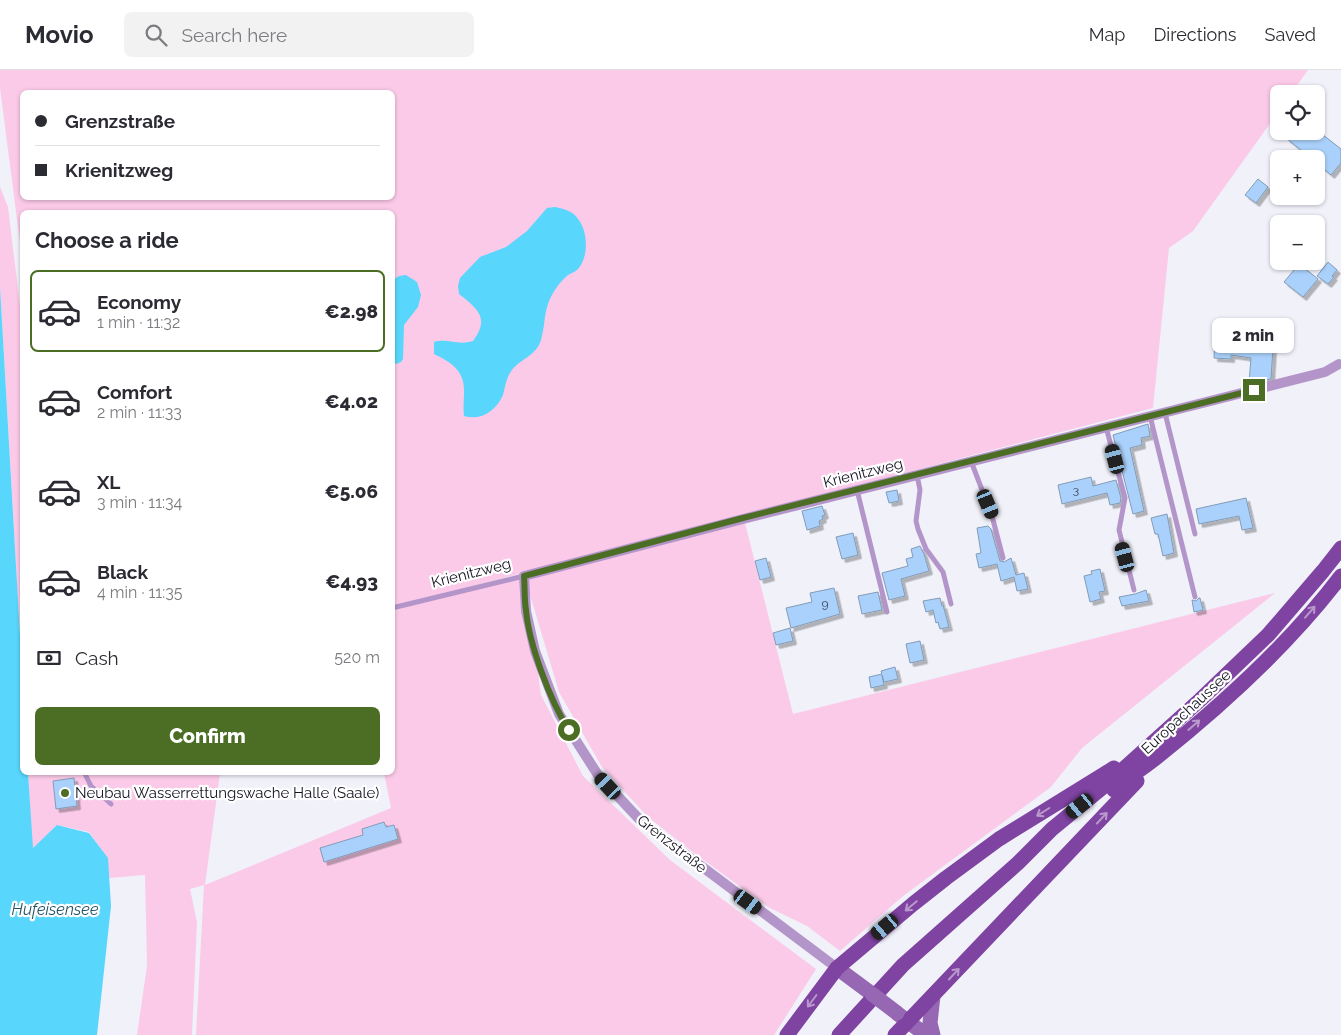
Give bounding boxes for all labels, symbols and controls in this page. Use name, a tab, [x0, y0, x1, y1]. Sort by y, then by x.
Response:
search box	[124, 12, 474, 57]
text: Movio	[25, 20, 94, 49]
icon: search	[142, 21, 170, 49]
text: Search here	[182, 24, 287, 46]
text: Map	[1089, 24, 1125, 45]
text: Directions	[1153, 24, 1237, 45]
text: Saved	[1265, 24, 1316, 45]
map controls	[1270, 85, 1325, 270]
button: locate	[1270, 85, 1325, 140]
text: Grenzstraße	[65, 110, 175, 132]
button: +	[1270, 150, 1325, 205]
text: Krienitzweg	[65, 159, 173, 181]
button: −	[1270, 215, 1325, 270]
text: Choose a ride	[35, 227, 179, 253]
icon: car	[37, 289, 82, 334]
text: Economy	[97, 291, 181, 313]
text: €2.98	[325, 300, 378, 322]
text: 1 min · 11:32	[97, 313, 180, 332]
callout: 2 min	[1213, 318, 1295, 352]
text: 2 min	[1232, 326, 1274, 345]
icon: car	[37, 379, 82, 424]
route end	[1243, 379, 1265, 401]
text: Comfort	[97, 381, 172, 403]
text: €4.02	[325, 390, 378, 412]
text: 2 min · 11:33	[97, 403, 182, 422]
car	[1103, 443, 1126, 475]
street label: Krienitzweg	[821, 454, 905, 492]
icon: car	[37, 469, 82, 514]
text: XL	[97, 471, 120, 493]
text: €5.06	[324, 480, 378, 502]
house number: 3	[1073, 483, 1079, 497]
car	[975, 487, 1000, 521]
text: 3 min · 11:34	[97, 493, 182, 512]
car	[1113, 541, 1136, 573]
street label: Krienitzweg	[429, 554, 513, 592]
icon: car	[37, 559, 82, 604]
text: Black	[97, 561, 148, 583]
text: €4.93	[325, 570, 378, 592]
text: 4 min · 11:35	[97, 583, 183, 602]
house number: 9	[821, 597, 829, 611]
one-way arrow	[1305, 606, 1316, 619]
icon: cash	[35, 644, 63, 672]
text: Cash	[75, 647, 119, 669]
text: 520 m	[334, 648, 380, 667]
street label: Europachaussee	[1138, 666, 1234, 758]
button: Confirm	[35, 707, 380, 765]
route start	[558, 719, 580, 741]
one-way arrow	[1188, 720, 1201, 731]
car	[592, 770, 623, 802]
place label: Neubau Wasserrettungswache Halle (Saale)	[75, 784, 379, 802]
marker: Neubau Wasserrettungswache Halle (Saale)	[59, 787, 71, 799]
car	[1063, 791, 1096, 821]
one-way arrow	[1037, 807, 1051, 817]
street label: Grenzstraße	[634, 811, 711, 877]
one-way arrow	[1096, 812, 1108, 824]
car	[731, 887, 764, 917]
water label: Hufeisensee	[12, 900, 99, 919]
one-way arrow	[905, 900, 918, 911]
car	[868, 912, 901, 942]
one-way arrow	[948, 968, 960, 980]
one-way arrow	[807, 994, 817, 1008]

